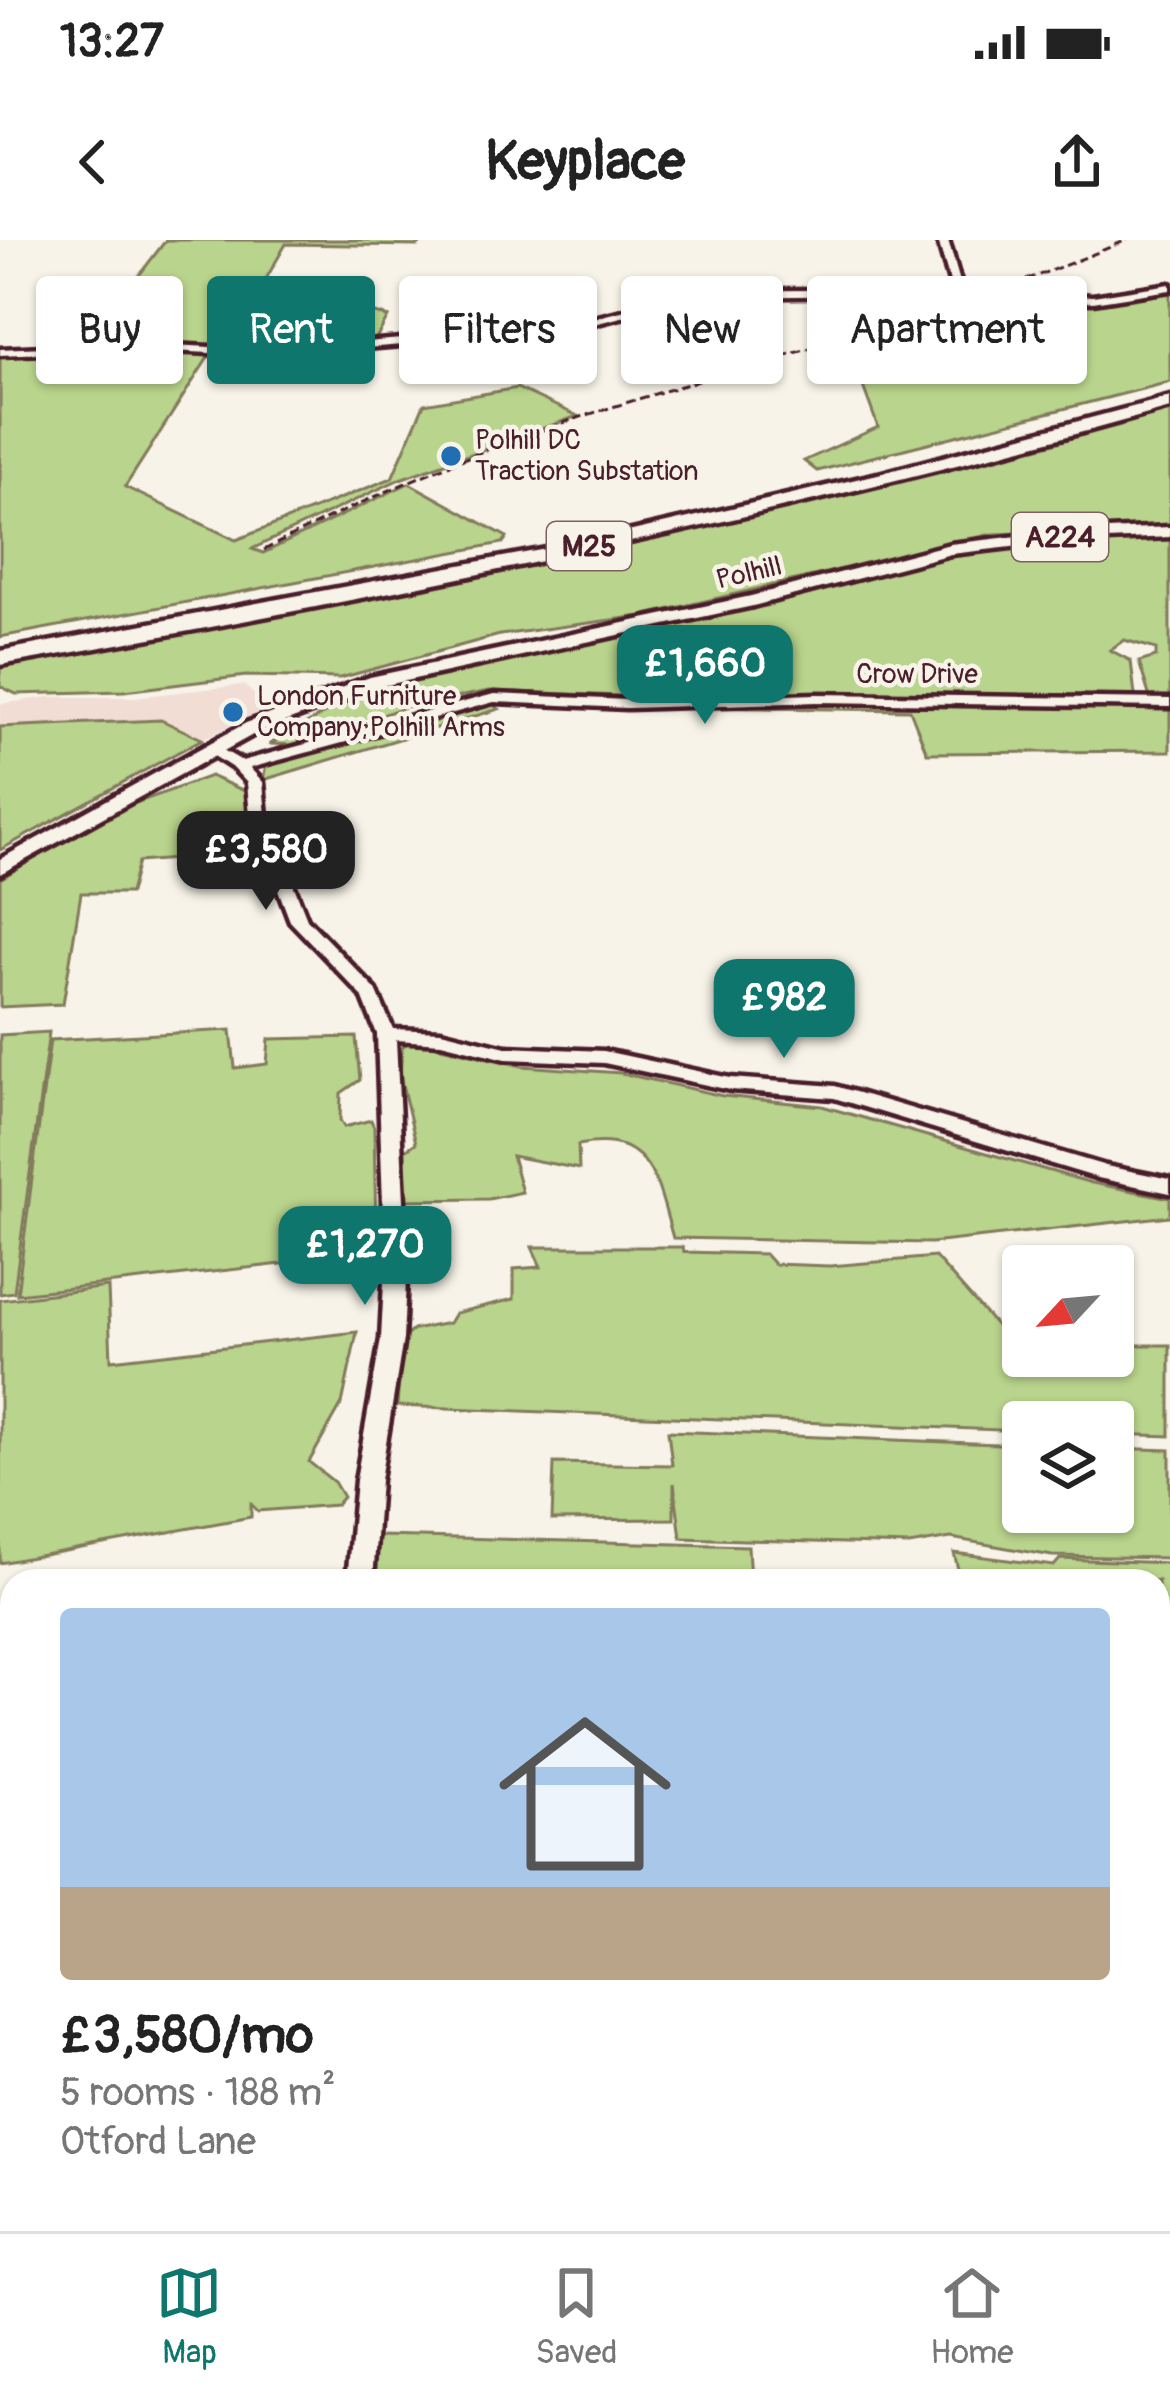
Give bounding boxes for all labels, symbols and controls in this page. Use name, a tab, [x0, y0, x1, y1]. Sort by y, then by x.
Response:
text: 13:27	[60, 14, 164, 70]
text: Keyplace	[485, 128, 685, 196]
icon: back	[60, 129, 126, 195]
icon: share	[1044, 129, 1110, 195]
chip: Buy	[36, 276, 183, 384]
chip: Rent	[207, 276, 375, 384]
chip: Filters	[399, 276, 597, 384]
chip: New	[621, 276, 783, 384]
chip: Apartment	[807, 276, 1087, 384]
place label: Polhill DC Traction Substation	[475, 424, 699, 488]
marker: Polhill DC Traction Substation	[438, 443, 464, 469]
road number: A224	[1012, 513, 1108, 561]
road number: M25	[547, 522, 631, 570]
street label: Polhill	[713, 549, 785, 597]
pin: £1,660	[607, 625, 803, 727]
text: £1,660	[644, 639, 766, 688]
street label: Crow Drive	[856, 658, 979, 691]
place label: London Furniture Company;Polhill Arms	[257, 680, 505, 744]
marker: London Furniture Company;Polhill Arms	[220, 699, 246, 725]
pin: £3,580	[168, 811, 364, 913]
text: £3,580	[204, 825, 328, 874]
pin: £982	[713, 959, 855, 1061]
text: £982	[741, 973, 827, 1022]
pin: £1,270	[267, 1206, 463, 1308]
text: £1,270	[305, 1220, 425, 1269]
north arrow	[1002, 1245, 1134, 1377]
map controls	[1002, 1245, 1134, 1533]
button: layers	[1002, 1401, 1134, 1533]
icon: home	[477, 1686, 693, 1902]
text: £3,580/mo	[60, 2004, 313, 2068]
text: 5 rooms · 188 m²	[60, 2068, 336, 2117]
text: Otford Lane	[60, 2117, 256, 2166]
tab: Map	[156, 2260, 222, 2373]
tab: Saved	[535, 2260, 617, 2373]
tab: Home	[930, 2260, 1014, 2373]

